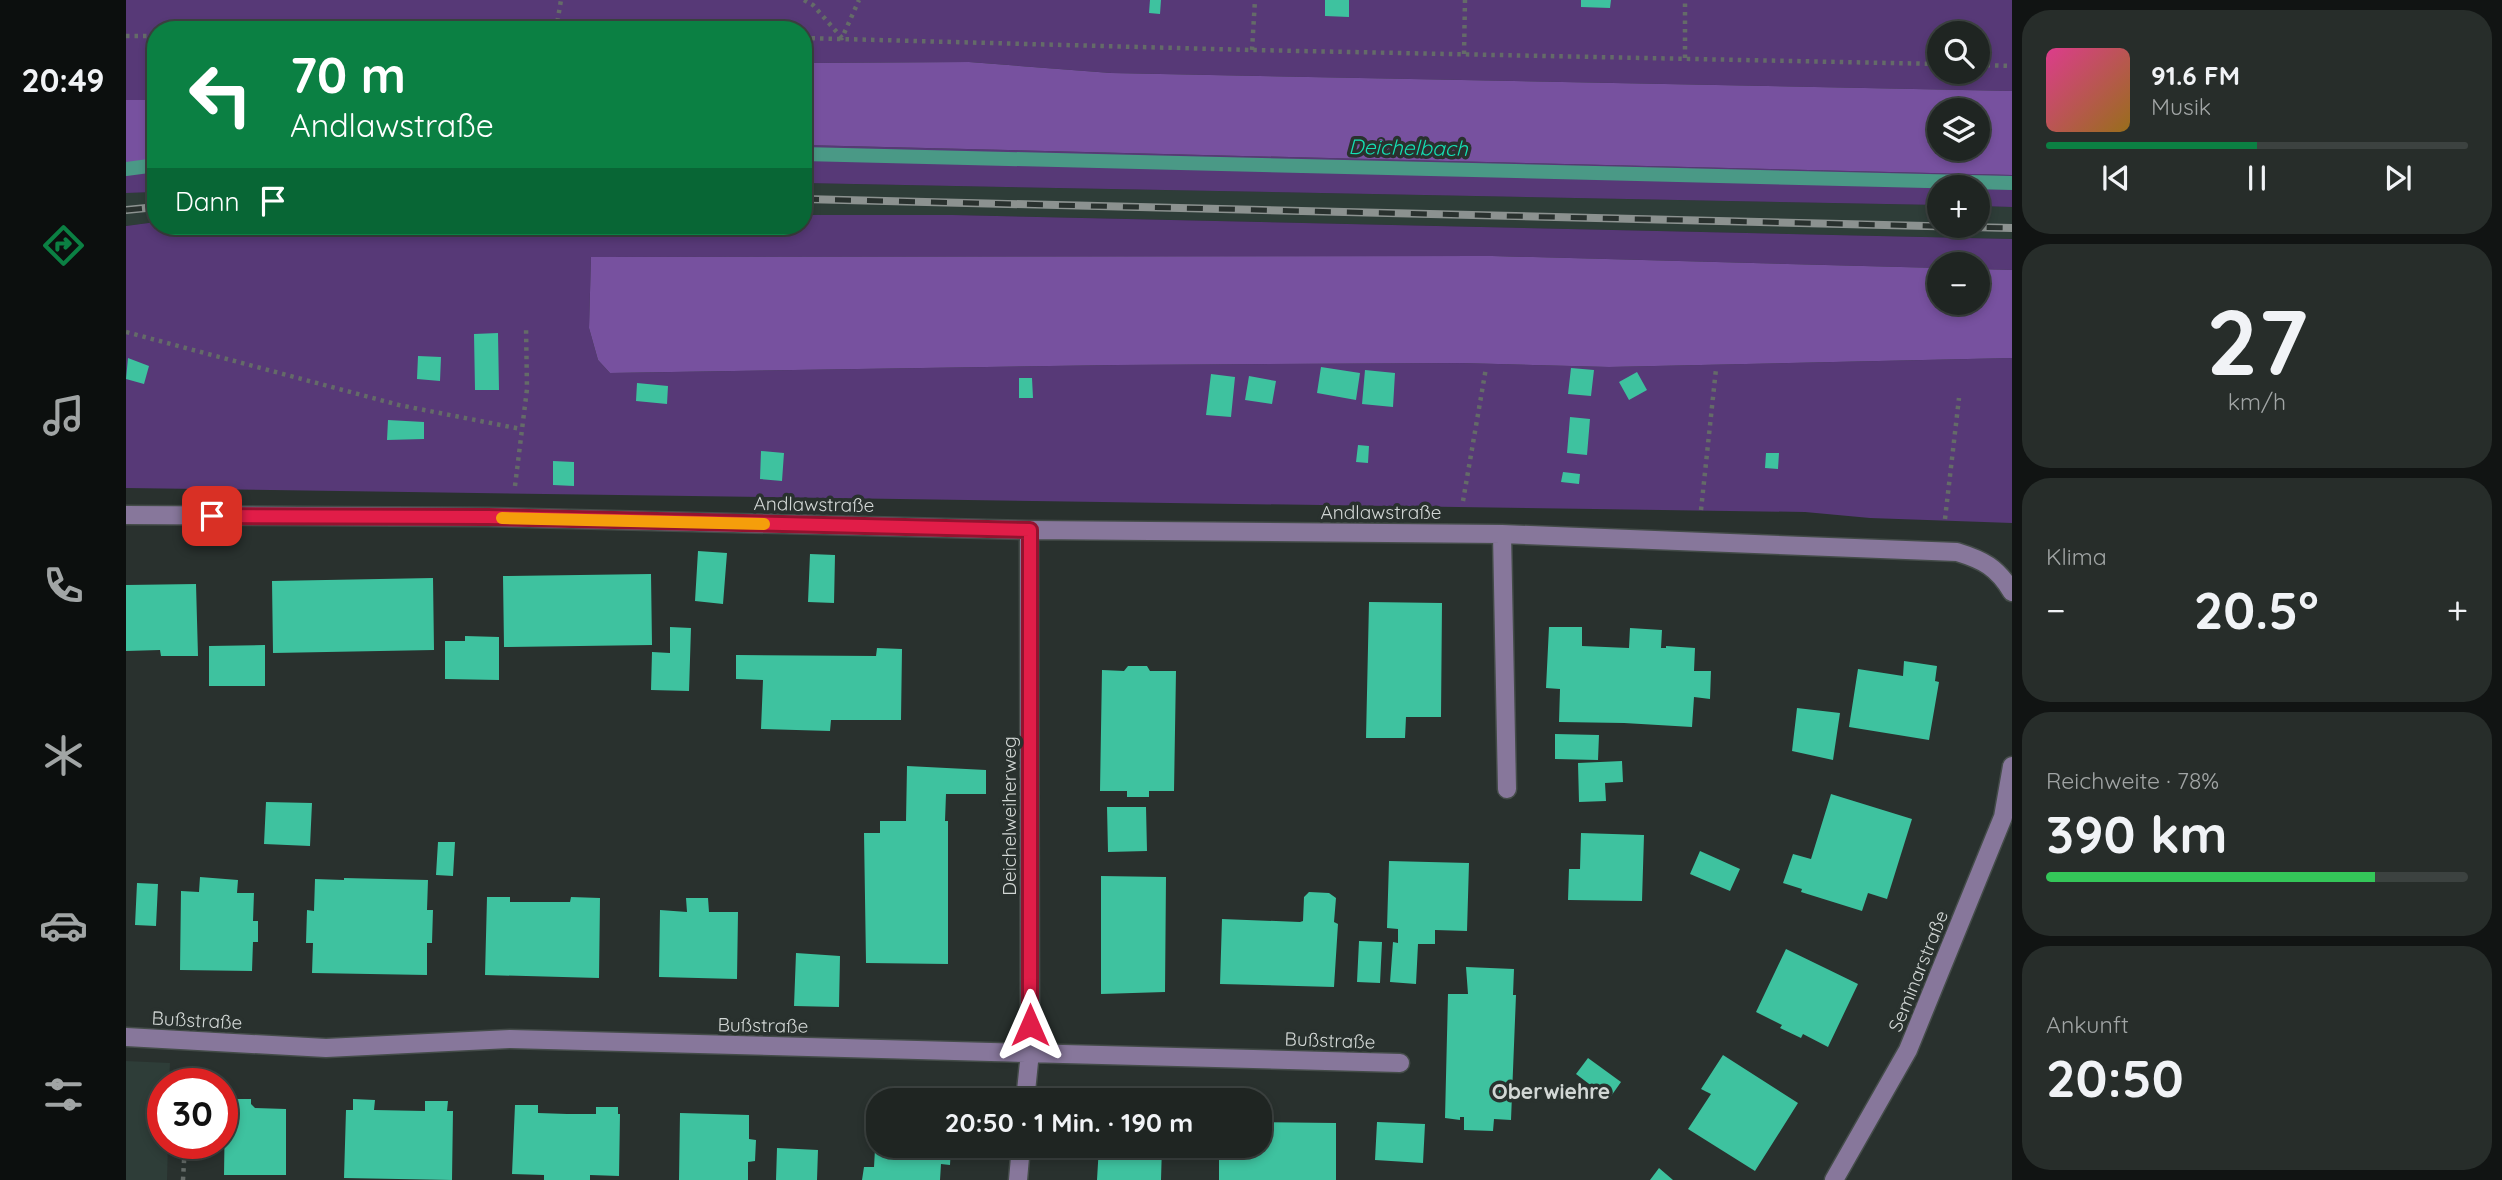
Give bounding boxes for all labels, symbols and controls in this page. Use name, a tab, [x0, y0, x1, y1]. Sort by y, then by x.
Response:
map controls	[1927, 21, 1990, 315]
button: search	[1927, 21, 1990, 84]
text: 70 m	[290, 44, 406, 105]
icon: left	[175, 49, 266, 140]
text: 91.6 FM	[2151, 59, 2240, 92]
text: 20:49	[22, 60, 104, 100]
text: Musik	[2151, 92, 2211, 121]
button: layers	[1927, 98, 1990, 161]
text: Andlawstraße	[290, 105, 494, 145]
water label: Deichelbach	[1348, 133, 1469, 161]
icon: previous	[2097, 159, 2135, 197]
icon: pause	[2238, 159, 2276, 197]
icon: next	[2379, 159, 2417, 197]
button: +	[1927, 175, 1990, 238]
icon: arrive	[254, 182, 292, 220]
text: Dann	[175, 185, 240, 218]
icon: directions	[39, 221, 88, 270]
button: −	[1927, 252, 1990, 315]
text: 27	[2206, 284, 2308, 398]
text: km/h	[2228, 387, 2286, 416]
icon: music	[39, 391, 88, 440]
pin	[182, 486, 242, 546]
street label: Andlawstraße	[753, 491, 875, 517]
icon: arrive	[193, 497, 231, 535]
street label: Andlawstraße	[1321, 500, 1441, 524]
text: Klima	[2046, 542, 2107, 571]
icon: phone	[39, 561, 88, 610]
text: 20.5°	[2194, 577, 2319, 642]
text: −	[2046, 586, 2066, 634]
text: +	[2447, 586, 2468, 634]
icon: climate	[39, 731, 88, 780]
street label: Deichelweiherweg	[997, 736, 1021, 896]
text: Reichweite · 78%	[2046, 766, 2219, 795]
text: 390 km	[2046, 801, 2227, 866]
icon: car	[39, 901, 88, 950]
street label: Seminarstraße	[1883, 907, 1953, 1035]
position arrow	[993, 988, 1067, 1062]
street label: Bußstraße	[151, 1006, 243, 1034]
text: Ankunft	[2046, 1010, 2129, 1039]
street label: Bußstraße	[717, 1012, 809, 1038]
street label: Bußstraße	[1284, 1026, 1376, 1054]
text: 20:50	[2046, 1045, 2184, 1110]
speed limit sign: 30	[147, 1068, 238, 1159]
icon: filters	[39, 1070, 88, 1119]
district label: Oberwiehre	[1492, 1078, 1610, 1104]
text: 20:50 · 1 Min. · 190 m	[945, 1106, 1193, 1139]

